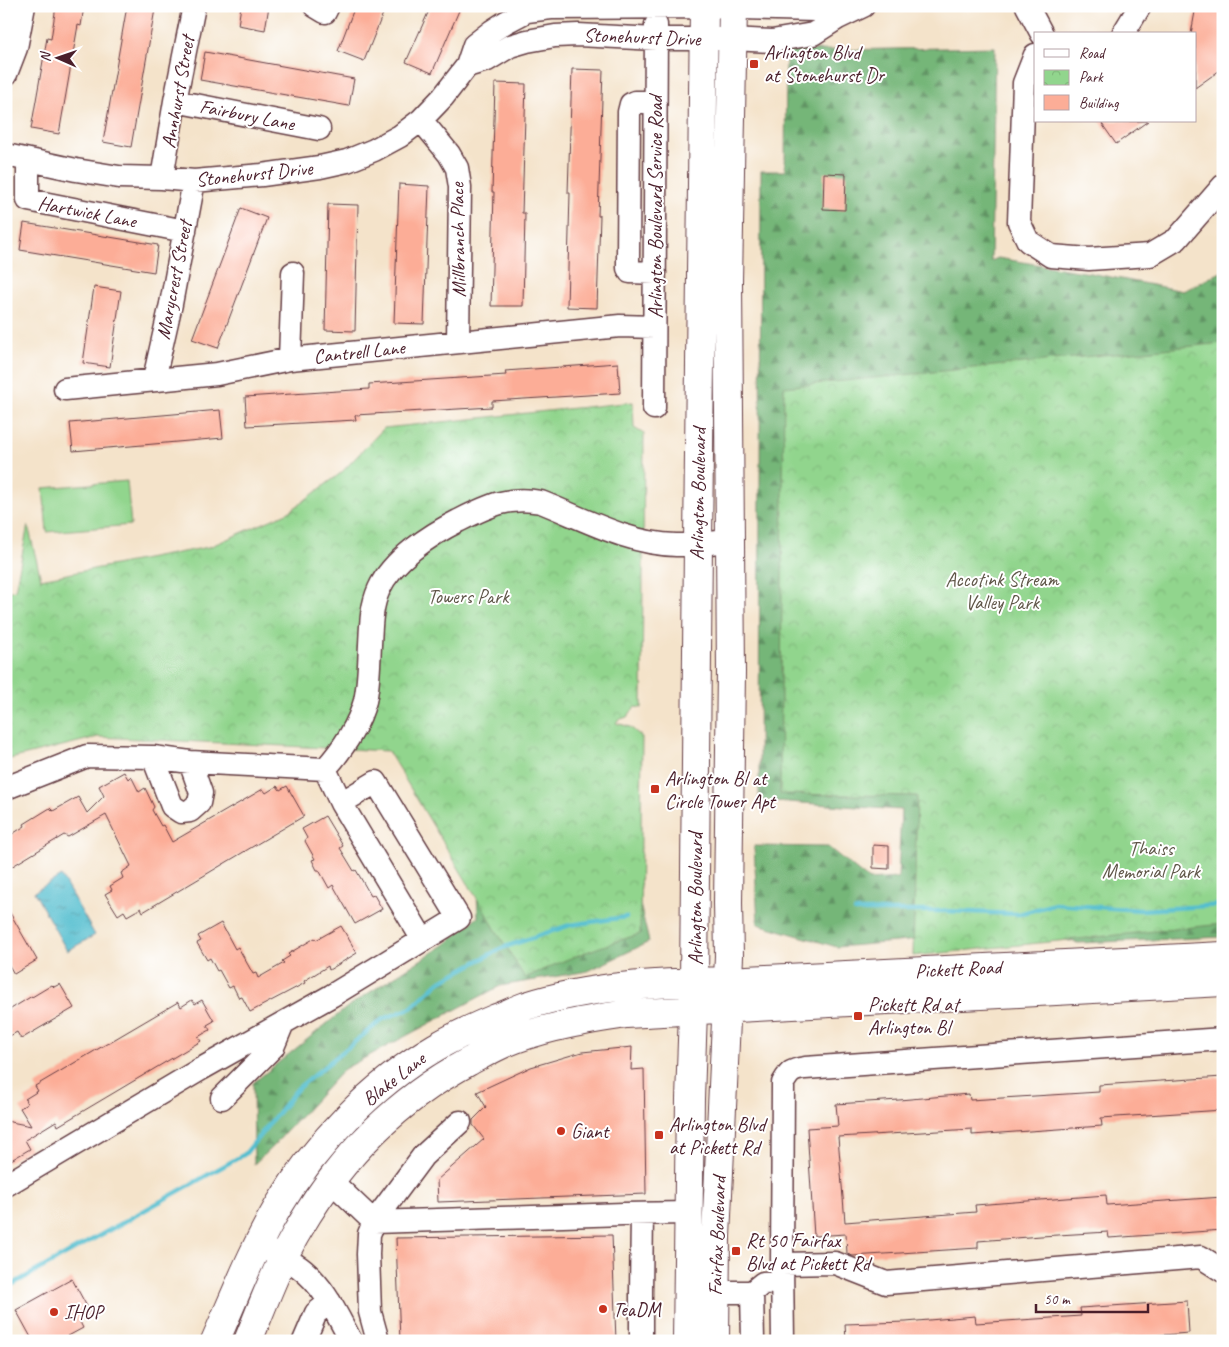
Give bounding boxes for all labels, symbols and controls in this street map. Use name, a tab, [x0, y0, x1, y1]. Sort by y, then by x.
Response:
street label: Stonehurst Drive	[583, 22, 702, 52]
street label: Annhurst Street	[156, 31, 201, 150]
north arrow	[32, 32, 82, 82]
legend	[1034, 32, 1196, 122]
place label: Arlington Blvd at Stonehurst Dr	[764, 40, 886, 88]
text: Road	[1079, 44, 1106, 63]
text: N	[37, 51, 54, 62]
marker: Arlington Blvd at Stonehurst Dr	[748, 58, 760, 70]
text: Park	[1079, 68, 1104, 87]
street label: Arlington Boulevard Service Road	[643, 92, 668, 318]
street label: Fairbury Lane	[198, 94, 298, 137]
text: Building	[1079, 94, 1119, 113]
street label: Stonehurst Drive	[194, 155, 315, 193]
street label: Millbranch Place	[444, 181, 472, 298]
street label: Hartwick Lane	[36, 190, 140, 234]
street label: Marycrest Street	[150, 215, 198, 341]
street label: Cantrell Lane	[312, 335, 407, 369]
street label: Arlington Boulevard	[684, 424, 712, 561]
park label: Accotink Stream Valley Park	[945, 567, 1060, 615]
park label: Towers Park	[427, 584, 510, 609]
place label: Arlington Bl at Circle Tower Apt	[665, 766, 777, 814]
marker: Arlington Bl at Circle Tower Apt	[649, 783, 661, 795]
street label: Arlington Boulevard	[683, 830, 708, 965]
park label: Thaiss Memorial Park	[1102, 836, 1202, 884]
street label: Pickett Road	[914, 954, 1005, 984]
place label: Pickett Rd at Arlington Bl	[868, 992, 962, 1040]
marker: Pickett Rd at Arlington Bl	[852, 1010, 864, 1022]
street label: Blake Lane	[357, 1046, 432, 1112]
place label: Arlington Blvd at Pickett Rd	[669, 1112, 768, 1160]
place label: Giant	[571, 1119, 611, 1144]
marker: Giant	[555, 1125, 567, 1137]
marker: Arlington Blvd at Pickett Rd	[653, 1129, 665, 1141]
street label: Fairfax Boulevard	[702, 1173, 732, 1296]
place label: Rt 50 Fairfax Blvd at Pickett Rd	[746, 1228, 873, 1276]
marker: Rt 50 Fairfax Blvd at Pickett Rd	[730, 1245, 742, 1257]
scale bar	[1036, 1282, 1149, 1314]
text: 50 m	[1044, 1290, 1071, 1309]
place label: TeaDM	[613, 1297, 662, 1322]
place label: IHOP	[64, 1300, 105, 1325]
marker: TeaDM	[597, 1303, 609, 1315]
marker: IHOP	[48, 1306, 60, 1318]

